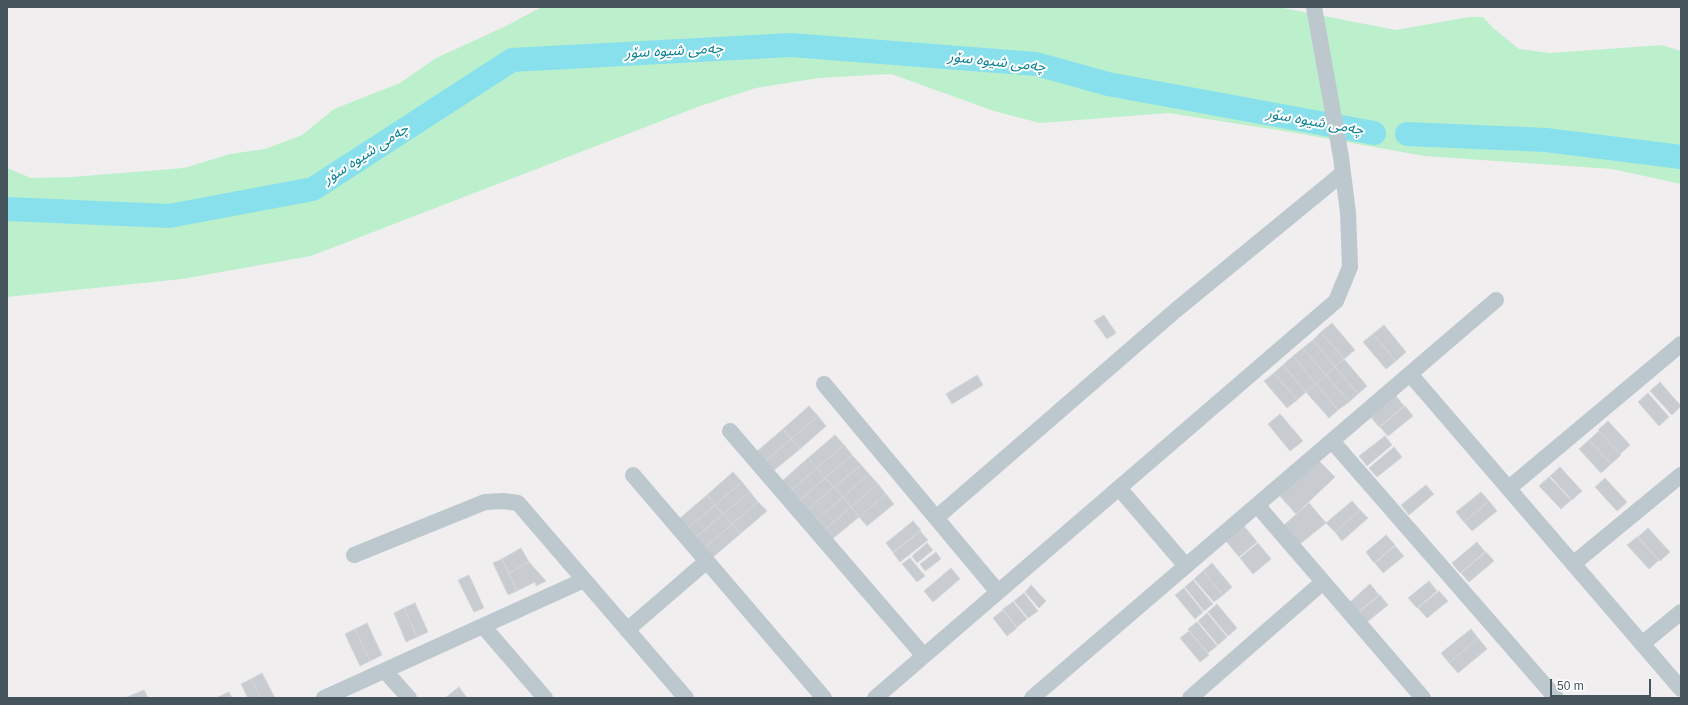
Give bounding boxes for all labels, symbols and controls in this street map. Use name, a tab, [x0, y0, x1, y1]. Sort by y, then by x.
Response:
water label: چەمی شیوە سۆر	[624, 39, 724, 63]
water label: چەمی شیوە سۆر	[947, 48, 1047, 76]
water label: چەمی شیوە سۆر	[1265, 105, 1365, 139]
water label: چەمی شیوە سۆر	[320, 120, 412, 188]
scale bar	[1552, 671, 1653, 697]
text: 50 m	[1557, 679, 1584, 693]

